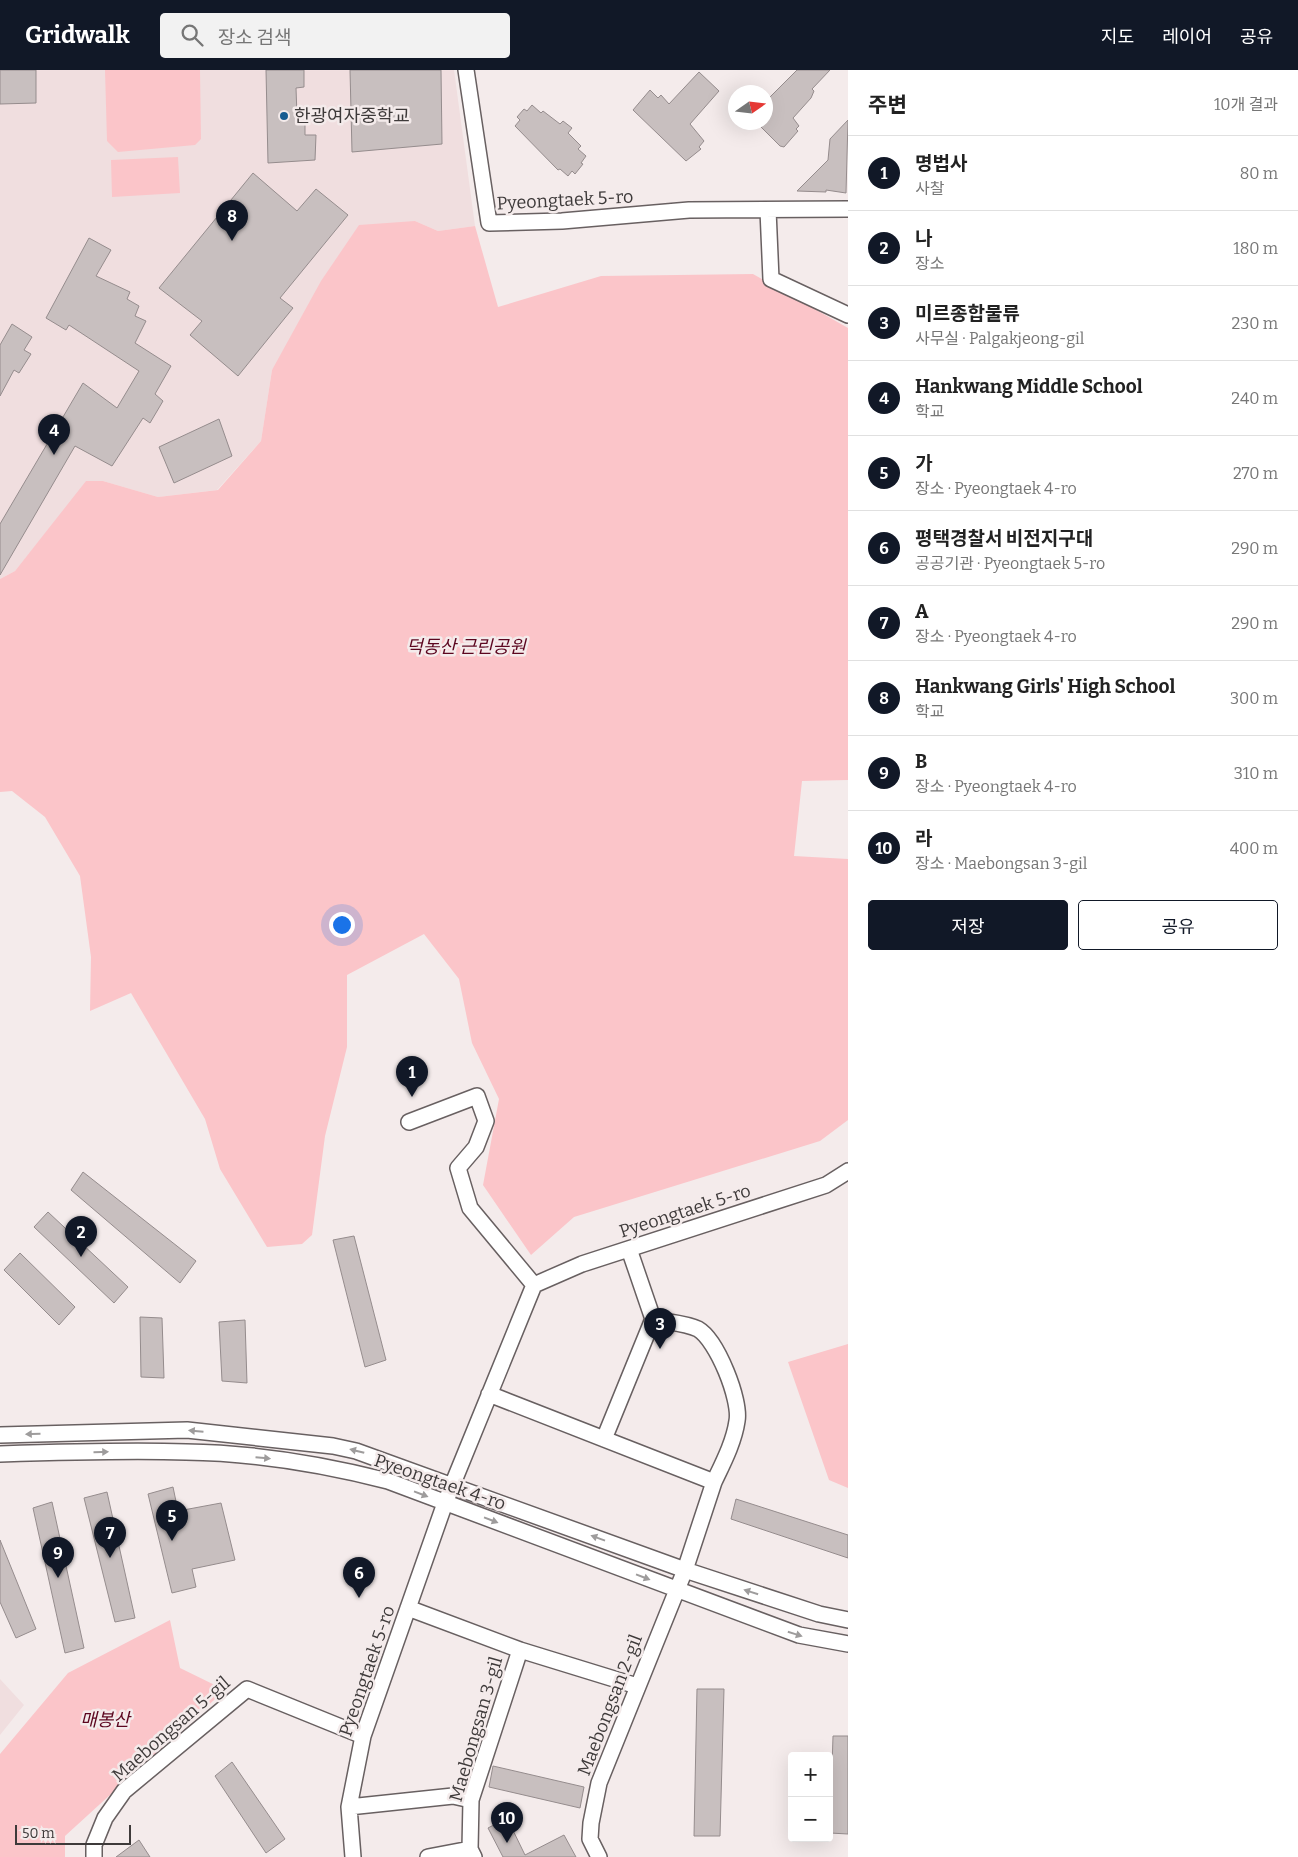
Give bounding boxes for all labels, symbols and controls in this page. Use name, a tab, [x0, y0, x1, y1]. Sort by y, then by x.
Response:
search box	[160, 13, 510, 58]
text: Gridwalk	[25, 21, 130, 49]
icon: search	[178, 21, 206, 49]
text: 장소 검색	[218, 26, 291, 49]
text: 지도	[1101, 26, 1134, 48]
text: 레이어	[1162, 26, 1212, 48]
text: 공유	[1240, 26, 1273, 48]
north arrow	[728, 85, 773, 130]
text: 주변	[868, 92, 907, 118]
text: 10개 결과	[1214, 95, 1278, 114]
place label: 한광여자중학교	[294, 105, 410, 127]
marker: 한광여자중학교	[278, 110, 290, 122]
text: 명법사	[915, 152, 967, 175]
text: 1	[881, 164, 887, 183]
text: 80 m	[1240, 164, 1278, 183]
text: 사찰	[915, 179, 944, 198]
street label: Pyeongtaek 5-ro	[496, 185, 634, 215]
pin: 8	[216, 200, 248, 241]
text: 나	[915, 227, 932, 250]
text: 2	[879, 239, 889, 258]
text: 180 m	[1233, 239, 1278, 258]
text: 장소	[915, 254, 944, 273]
text: 미르종합물류	[915, 302, 1020, 325]
text: 3	[879, 314, 889, 333]
text: 230 m	[1231, 314, 1278, 333]
text: 사무실 · Palgakjeong-gil	[915, 329, 1084, 348]
text: Hankwang Middle School	[915, 375, 1143, 398]
text: 4	[879, 389, 889, 408]
text: 240 m	[1231, 389, 1278, 408]
text: 학교	[915, 402, 944, 421]
pin: 4	[38, 414, 70, 455]
text: 가	[915, 452, 932, 475]
text: 5	[880, 464, 888, 483]
text: 270 m	[1233, 464, 1278, 483]
text: 장소 · Pyeongtaek 4-ro	[915, 479, 1077, 498]
text: 평택경찰서 비전지구대	[915, 527, 1093, 550]
text: 6	[879, 539, 889, 558]
text: 290 m	[1231, 539, 1278, 558]
text: 공공기관 · Pyeongtaek 5-ro	[915, 554, 1105, 573]
text: A	[915, 600, 929, 623]
text: 7	[880, 614, 888, 633]
text: 290 m	[1231, 614, 1278, 633]
text: 장소 · Pyeongtaek 4-ro	[915, 627, 1077, 646]
park label: 덕동산 근린공원	[406, 636, 527, 658]
text: Hankwang Girls' High School	[915, 675, 1175, 698]
text: 8	[879, 689, 889, 708]
text: 300 m	[1230, 689, 1278, 708]
text: 학교	[915, 702, 944, 721]
text: B	[915, 750, 927, 773]
text: 9	[879, 764, 889, 783]
text: 310 m	[1234, 764, 1278, 783]
text: 장소 · Pyeongtaek 4-ro	[915, 777, 1077, 796]
text: 라	[915, 827, 932, 850]
text: 10	[875, 839, 893, 858]
text: 400 m	[1230, 839, 1278, 858]
text: 장소 · Maebongsan 3-gil	[915, 854, 1087, 873]
button: 저장	[868, 900, 1068, 950]
button: 공유	[1078, 900, 1278, 950]
your location	[329, 912, 355, 938]
pin: 1	[396, 1056, 428, 1097]
street label: Pyeongtaek 5-ro	[617, 1179, 753, 1243]
pin: 2	[65, 1216, 97, 1257]
pin: 3	[644, 1308, 676, 1349]
one-way arrow	[188, 1426, 204, 1434]
one-way arrow	[25, 1430, 41, 1438]
one-way arrow	[349, 1447, 364, 1455]
one-way arrow	[93, 1448, 109, 1456]
street label: Pyeongtaek 4-ro	[371, 1449, 509, 1515]
one-way arrow	[256, 1455, 272, 1463]
one-way arrow	[414, 1491, 429, 1498]
pin: 5	[156, 1500, 188, 1541]
one-way arrow	[484, 1516, 499, 1524]
pin: 7	[94, 1517, 126, 1558]
one-way arrow	[590, 1534, 605, 1541]
pin: 9	[42, 1537, 74, 1578]
pin: 6	[343, 1557, 375, 1598]
one-way arrow	[636, 1574, 650, 1582]
one-way arrow	[743, 1587, 758, 1595]
street label: Pyeongtaek 5-ro	[334, 1603, 400, 1739]
one-way arrow	[788, 1630, 803, 1638]
street label: Maebongsan 2-gil	[573, 1631, 647, 1779]
street label: Maebongsan 3-gil	[445, 1654, 507, 1804]
street label: Maebongsan 5-gil	[107, 1672, 235, 1786]
park label: 매봉산	[80, 1709, 132, 1731]
map controls	[788, 1752, 833, 1842]
button: +	[788, 1752, 833, 1797]
button: −	[788, 1797, 833, 1842]
pin: 10	[491, 1802, 523, 1843]
scale bar	[15, 1822, 131, 1845]
text: 50 m	[22, 1825, 55, 1842]

